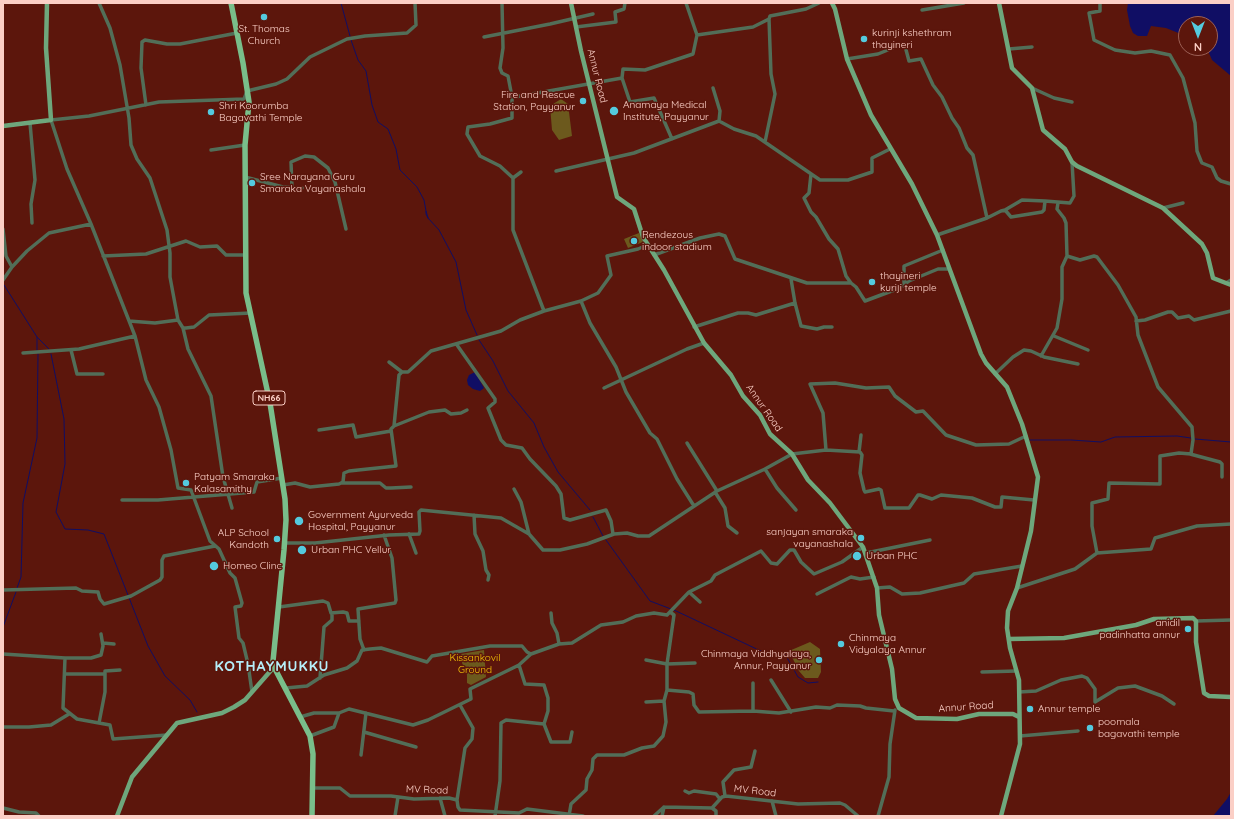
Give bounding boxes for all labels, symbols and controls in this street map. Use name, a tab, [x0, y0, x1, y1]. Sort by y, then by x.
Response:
marker: St. Thomas Church	[259, 12, 269, 22]
north arrow	[1178, 16, 1218, 56]
place label: St. Thomas Church	[238, 23, 290, 46]
place label: kurinji kshethram thayineri	[872, 27, 952, 50]
marker: kurinji kshethram thayineri	[859, 34, 869, 44]
text: N	[1194, 40, 1202, 54]
street label: Annur Road	[585, 48, 609, 104]
place label: Fire and Rescue Station, Payyanur	[493, 89, 575, 112]
marker: Fire and Rescue Station, Payyanur	[578, 96, 588, 106]
place label: Anamaya Medical Institute, Payyanur	[623, 99, 709, 122]
place label: Shri Koorumba Bagavathi Temple	[219, 100, 302, 124]
marker: Anamaya Medical Institute, Payyanur	[608, 105, 620, 117]
marker: Shri Koorumba Bagavathi Temple	[206, 107, 216, 117]
place label: Sree Narayana Guru Smaraka Vayanashala	[260, 171, 366, 194]
marker: Sree Narayana Guru Smaraka Vayanashala	[247, 178, 257, 188]
place label: Rendezous indoor stadium	[642, 229, 712, 252]
marker: Rendezous indoor stadium	[629, 236, 639, 246]
place label: thayineri kuriji temple	[880, 270, 937, 294]
marker: thayineri kuriji temple	[867, 277, 877, 287]
street label: Annur Road	[743, 382, 785, 434]
road number: NH66	[253, 391, 285, 405]
place label: Patyam Smaraka Kalasamithy	[194, 471, 275, 494]
marker: Patyam Smaraka Kalasamithy	[181, 478, 191, 488]
place label: Government Ayurveda Hospital, Payyanur	[308, 509, 413, 532]
marker: Government Ayurveda Hospital, Payyanur	[293, 515, 305, 527]
place label: sanjayan smaraka vayanashala	[766, 526, 853, 550]
place label: ALP School Kandoth	[218, 527, 269, 550]
marker: sanjayan smaraka vayanashala	[856, 533, 866, 543]
marker: ALP School Kandoth	[272, 534, 282, 544]
marker: Urban PHC Vellur	[296, 544, 308, 556]
place label: Urban PHC Vellur	[311, 544, 391, 556]
marker: Urban PHC	[851, 550, 863, 562]
place label: Urban PHC	[866, 550, 917, 562]
marker: Homeo Clinc	[208, 560, 220, 572]
place label: Homeo Clinc	[223, 560, 282, 572]
place label: anidil padinhatta annur	[1099, 617, 1180, 640]
marker: anidil padinhatta annur	[1183, 624, 1193, 634]
place label: Chinmaya Vidyalaya Annur	[849, 632, 926, 656]
marker: Chinmaya Vidyalaya Annur	[836, 639, 846, 649]
place label: Chinmaya Viddhyalaya, Annur, Payyanur	[701, 648, 811, 672]
park label: Kissankovil Ground	[449, 652, 501, 676]
marker: Chinmaya Viddhyalaya, Annur, Payyanur	[814, 655, 824, 665]
district label: KOTHAYMUKKU	[215, 659, 329, 675]
street label: Annur Road	[938, 699, 994, 715]
place label: Annur temple	[1038, 703, 1100, 715]
marker: Annur temple	[1025, 704, 1035, 714]
place label: poomala bagavathi temple	[1098, 716, 1180, 740]
marker: poomala bagavathi temple	[1085, 723, 1095, 733]
street label: MV Road	[733, 782, 777, 800]
street label: MV Road	[406, 783, 448, 797]

